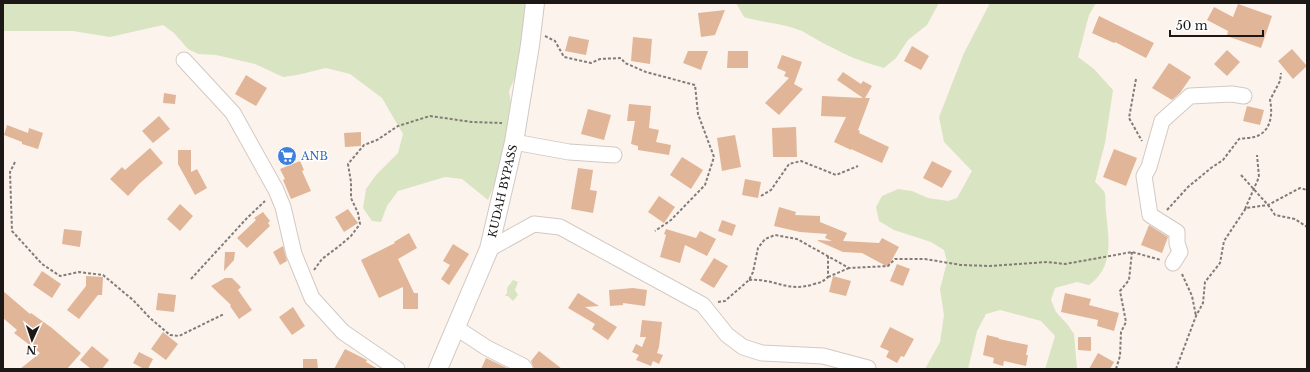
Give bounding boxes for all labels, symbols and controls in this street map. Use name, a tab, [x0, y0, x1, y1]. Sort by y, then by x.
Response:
scale bar	[1170, 12, 1263, 38]
text: 50 m	[1176, 18, 1208, 33]
street label: KUDAH BYPASS	[485, 143, 520, 239]
supermarket icon: ANB	[276, 145, 298, 167]
place label: ANB	[300, 149, 328, 163]
north arrow	[12, 320, 52, 360]
text: N	[25, 343, 37, 357]

